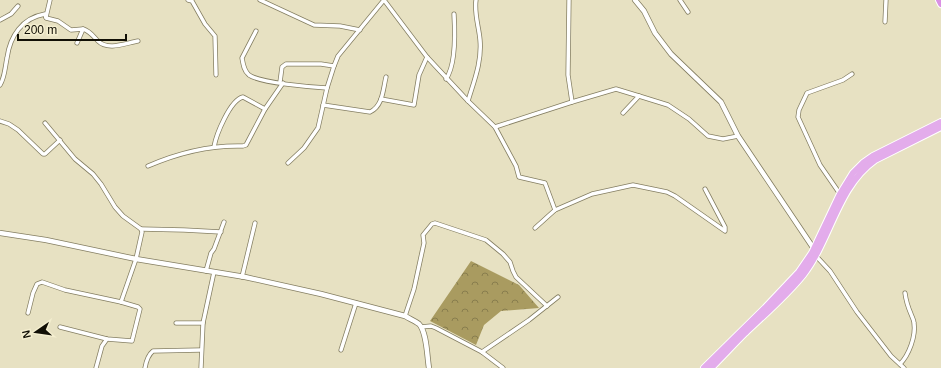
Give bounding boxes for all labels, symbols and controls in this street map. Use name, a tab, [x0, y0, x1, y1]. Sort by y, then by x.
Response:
scale bar	[18, 16, 126, 42]
text: 200 m	[24, 23, 57, 37]
north arrow	[16, 312, 56, 352]
text: N	[20, 329, 33, 339]

